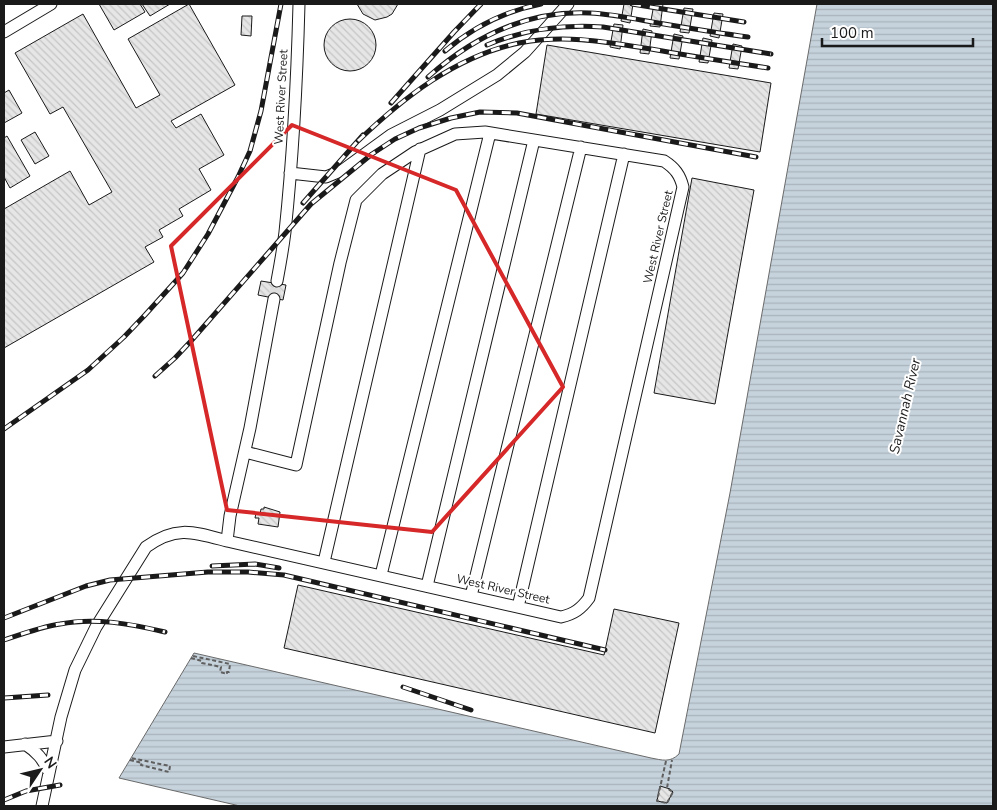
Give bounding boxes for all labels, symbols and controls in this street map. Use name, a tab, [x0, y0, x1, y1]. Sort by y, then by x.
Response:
scale bar	[822, 15, 973, 47]
text: 100 m	[830, 23, 874, 43]
street label: West River Street	[271, 48, 292, 145]
street label: West River Street	[639, 188, 677, 285]
water label: Savannah River	[885, 355, 925, 456]
street label: West River Street	[455, 570, 552, 608]
north arrow	[15, 745, 65, 795]
text: N	[39, 753, 61, 773]

